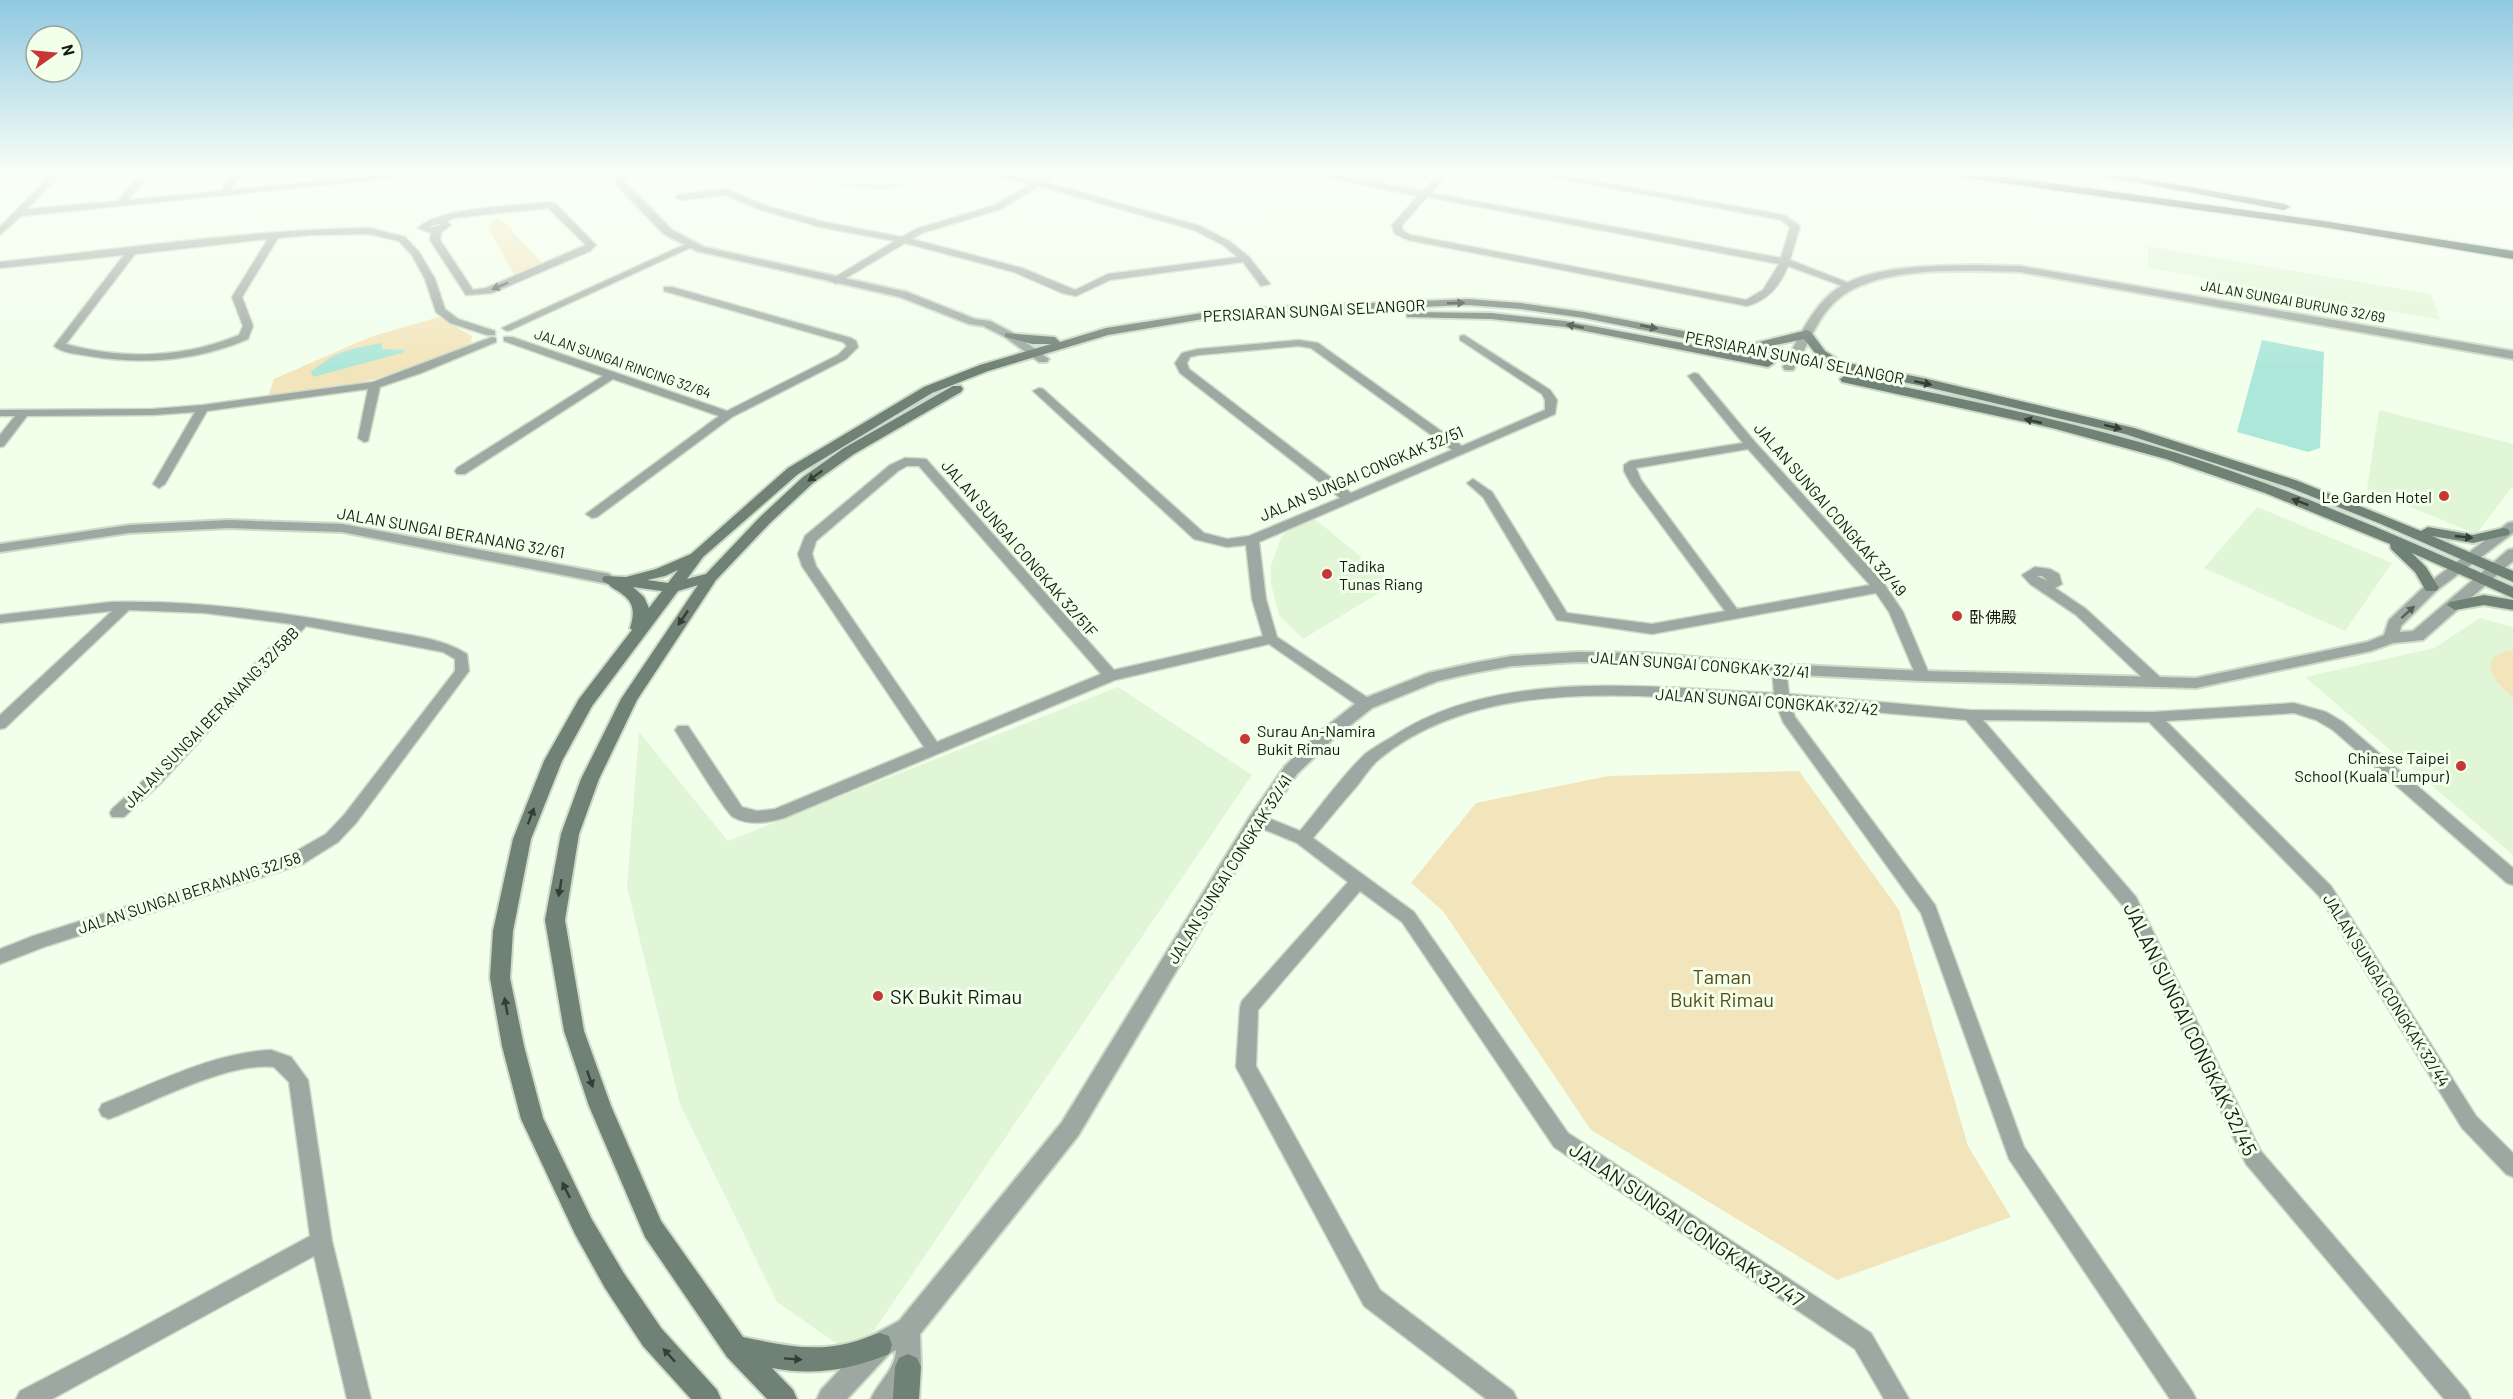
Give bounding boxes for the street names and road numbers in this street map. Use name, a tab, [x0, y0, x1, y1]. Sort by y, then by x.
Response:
street label: JALAN SUNGAI BURUNG 32/69	[2199, 276, 2387, 326]
street label: PERSIARAN SUNGAI SELANGOR	[1202, 295, 1426, 325]
street label: JALAN SUNGAI RINCING 32/64	[532, 325, 714, 401]
street label: PERSIARAN SUNGAI SELANGOR	[1684, 326, 1906, 388]
street label: JALAN SUNGAI CONGKAK 32/49	[1751, 419, 1911, 599]
street label: JALAN SUNGAI CONGKAK 32/51	[1256, 421, 1466, 525]
street label: JALAN SUNGAI CONGKAK 32/51F	[938, 456, 1102, 640]
street label: JALAN SUNGAI BERANANG 32/61	[336, 503, 566, 561]
street label: JALAN SUNGAI BERANANG 32/58B	[120, 623, 302, 811]
street label: JALAN SUNGAI CONGKAK 32/41	[1590, 647, 1810, 681]
street label: JALAN SUNGAI CONGKAK 32/42	[1655, 684, 1879, 718]
street label: JALAN SUNGAI CONGKAK 32/41	[1163, 771, 1295, 967]
street label: JALAN SUNGAI BERANANG 32/58	[75, 847, 303, 937]
street label: JALAN SUNGAI CONGKAK 32/44	[2320, 890, 2454, 1090]
street label: JALAN SUNGAI CONGKAK 32/45	[2119, 898, 2263, 1160]
street label: JALAN SUNGAI CONGKAK 32/47	[1565, 1136, 1809, 1312]

